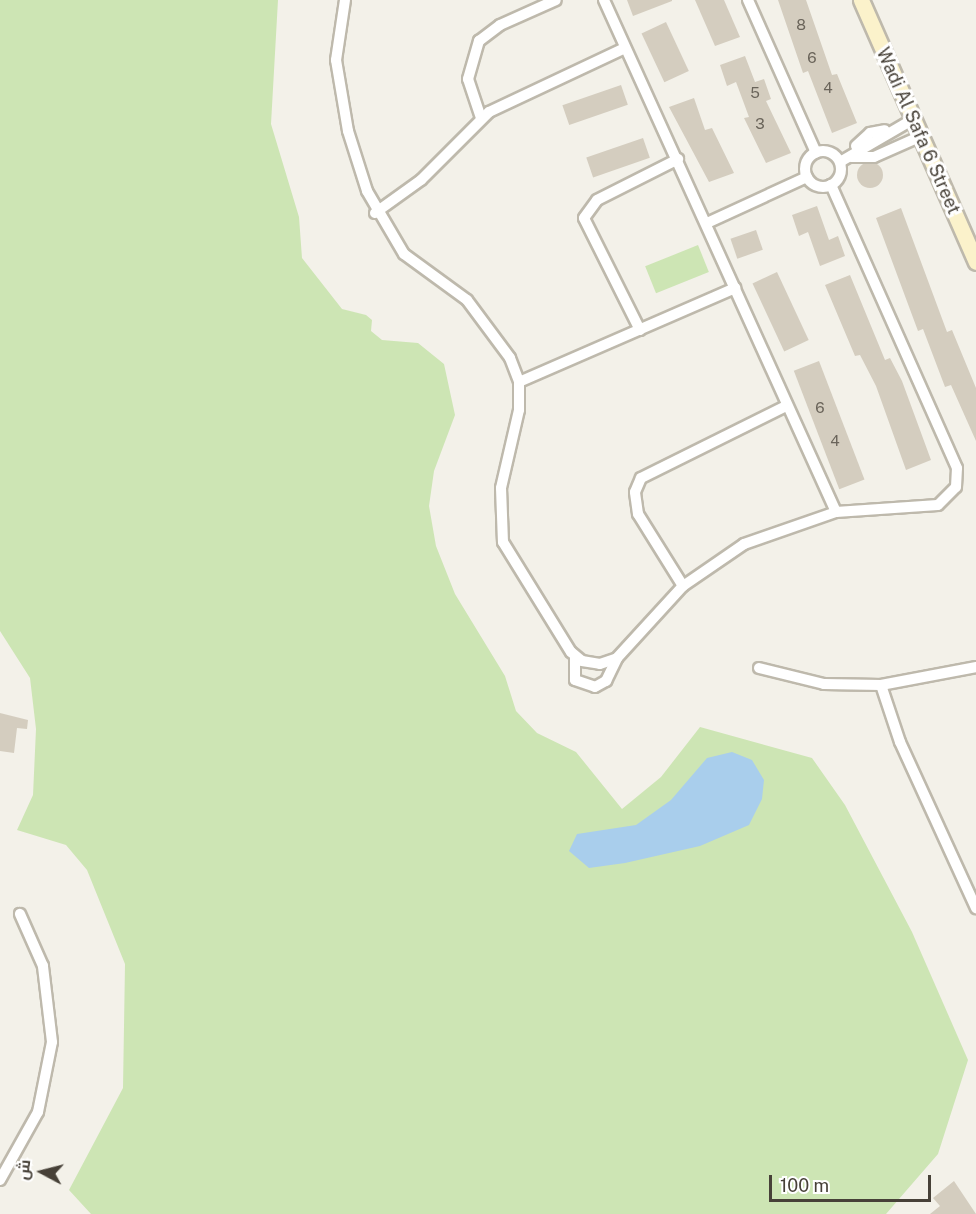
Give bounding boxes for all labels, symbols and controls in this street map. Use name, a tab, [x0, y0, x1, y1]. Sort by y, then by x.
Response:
house number: 8	[796, 16, 806, 34]
street label: Wadi Al Safa 6 Street	[872, 44, 964, 218]
house number: 6	[807, 49, 817, 67]
house number: 4	[823, 79, 833, 97]
house number: 5	[750, 84, 760, 102]
house number: 3	[755, 115, 765, 133]
house number: 6	[815, 399, 825, 417]
house number: 4	[830, 432, 840, 450]
north arrow	[12, 1142, 72, 1202]
text: ش	[13, 1158, 34, 1181]
scale bar	[772, 1163, 934, 1201]
text: 100 m	[780, 1175, 829, 1196]

